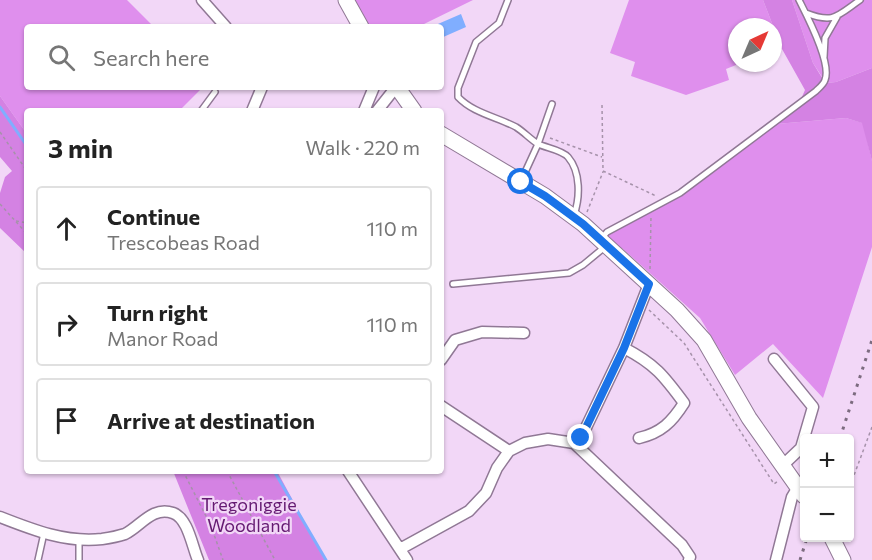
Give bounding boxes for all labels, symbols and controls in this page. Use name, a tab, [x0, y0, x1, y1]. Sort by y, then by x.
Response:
north arrow	[728, 18, 782, 72]
search box	[24, 24, 444, 90]
icon: search	[45, 41, 78, 74]
text: Search here	[93, 44, 209, 71]
text: 3 min	[48, 132, 113, 163]
text: Walk · 220 m	[305, 135, 420, 159]
route start	[507, 168, 533, 194]
text: Continue	[107, 203, 200, 230]
icon: ahead	[50, 212, 83, 245]
text: 110 m	[367, 216, 418, 240]
text: Trescobeas Road	[107, 230, 260, 254]
text: Turn right	[107, 299, 208, 326]
icon: right	[50, 308, 83, 341]
text: 110 m	[367, 312, 418, 336]
text: Manor Road	[107, 326, 218, 350]
icon: arrive	[50, 404, 83, 437]
text: Arrive at destination	[107, 407, 315, 434]
route end	[567, 424, 593, 450]
map controls	[800, 434, 854, 542]
button: +	[800, 434, 854, 488]
button: −	[800, 488, 854, 542]
park label: Tregoniggie Woodland	[201, 493, 297, 536]

